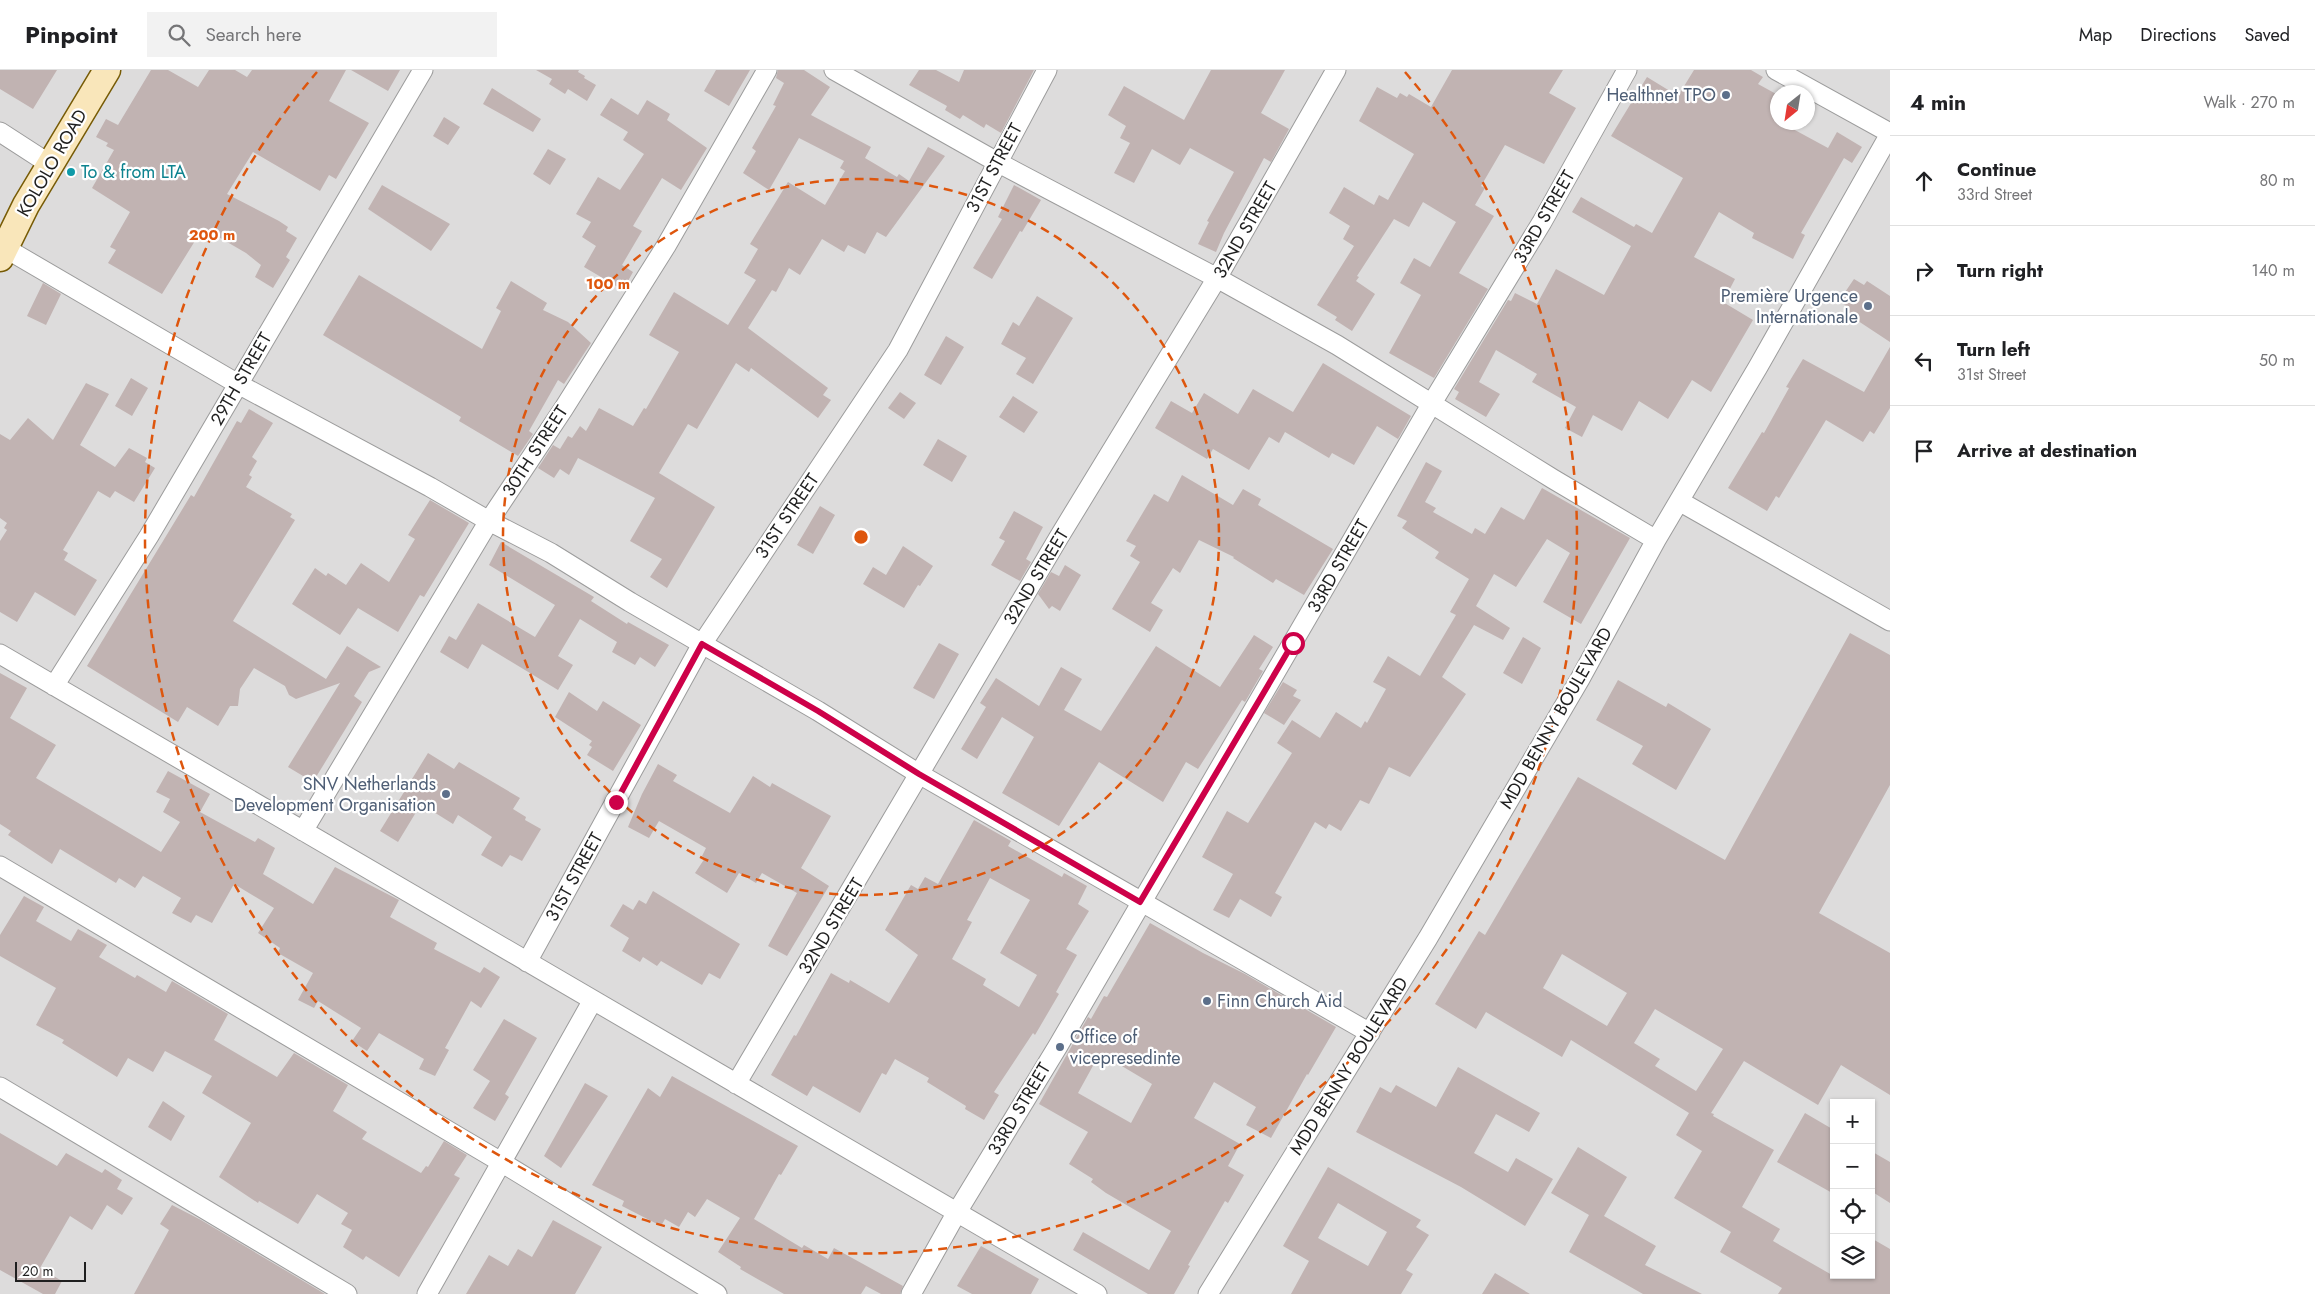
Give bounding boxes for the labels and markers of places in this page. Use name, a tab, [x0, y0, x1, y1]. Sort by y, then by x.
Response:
place label: Healthnet TPO	[1606, 82, 1716, 108]
marker: Healthnet TPO	[1720, 89, 1732, 101]
place label: To & from LTA	[81, 159, 186, 185]
marker: To & from LTA	[65, 166, 77, 178]
place label: Première Urgence Internationale	[1721, 283, 1858, 330]
marker: Première Urgence Internationale	[1862, 300, 1874, 312]
centre of rings	[852, 528, 870, 546]
place label: SNV Netherlands Development Organisation	[234, 771, 436, 818]
marker: SNV Netherlands Development Organisation	[440, 788, 452, 800]
place label: Finn Church Aid	[1217, 988, 1342, 1014]
marker: Finn Church Aid	[1201, 995, 1213, 1007]
place label: Office of vicepresedinte	[1070, 1024, 1180, 1071]
marker: Office of vicepresedinte	[1054, 1041, 1066, 1053]

